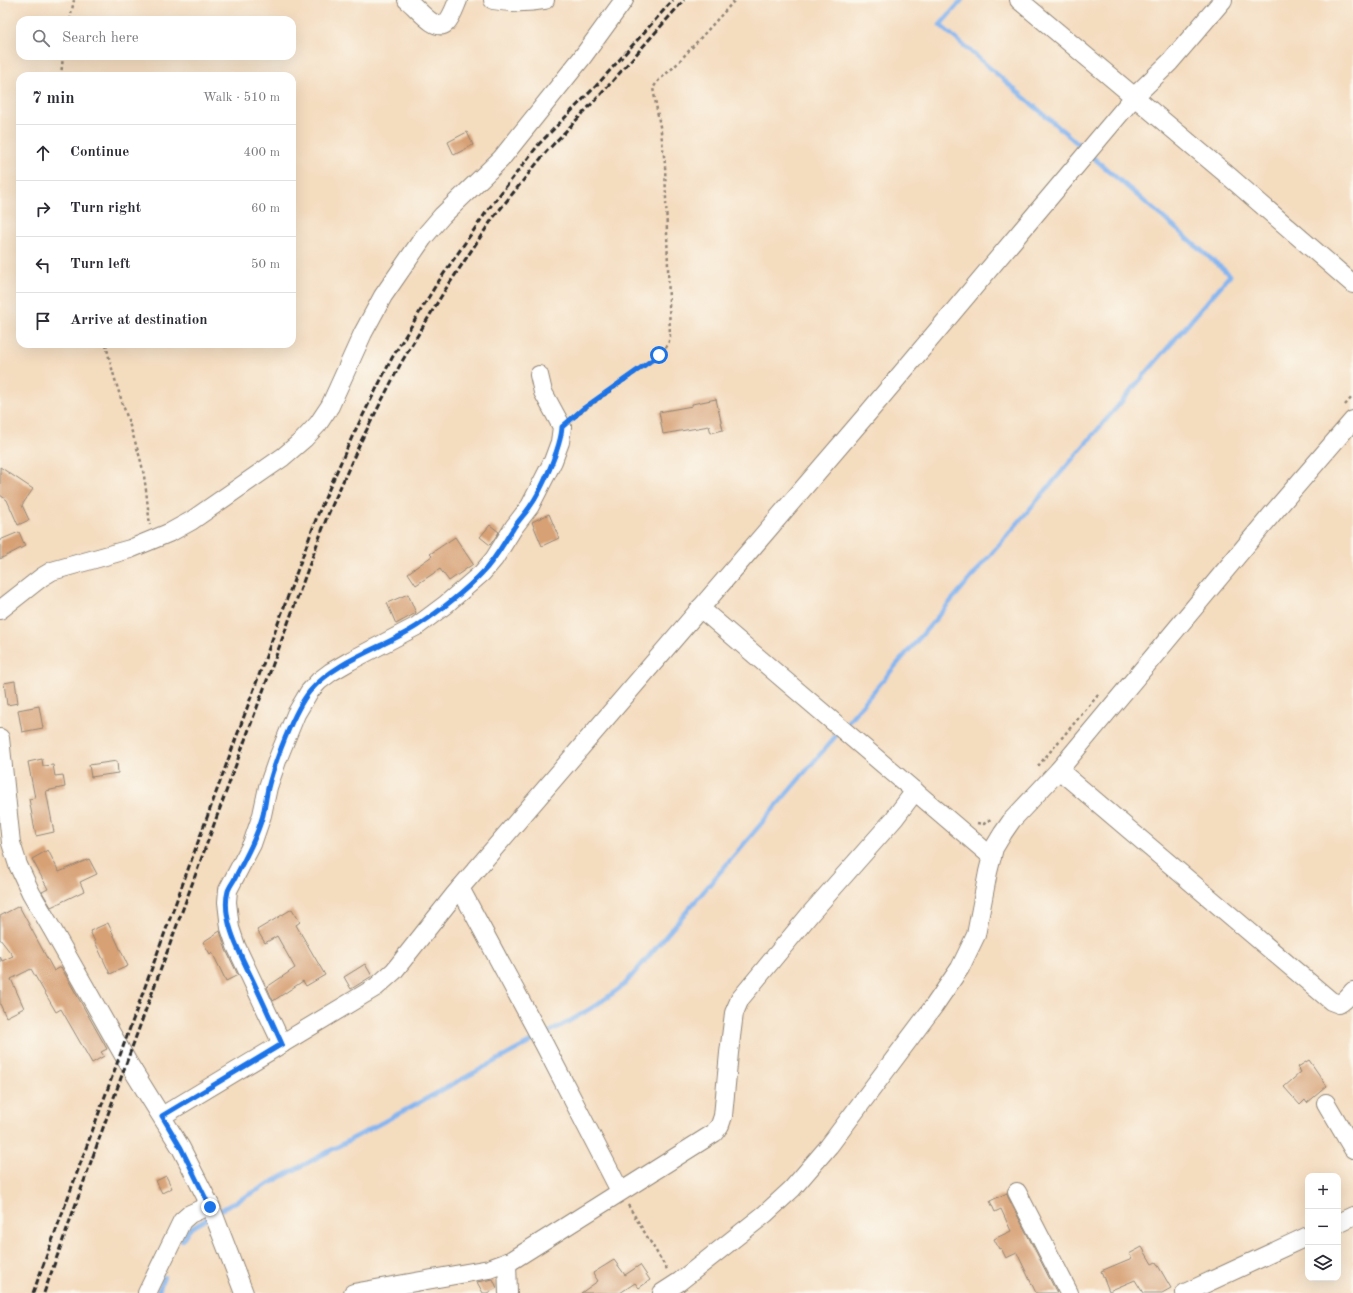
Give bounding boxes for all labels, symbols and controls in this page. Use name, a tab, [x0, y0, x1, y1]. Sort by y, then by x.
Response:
search box	[16, 16, 296, 60]
icon: search	[30, 27, 52, 49]
text: Search here	[62, 31, 139, 46]
text: 7 min	[32, 90, 75, 107]
text: Walk · 510 m	[203, 91, 280, 104]
icon: ahead	[32, 142, 54, 164]
text: Continue	[70, 145, 129, 160]
text: 400 m	[243, 146, 280, 159]
icon: right	[32, 198, 54, 220]
text: Turn right	[70, 201, 141, 216]
text: 60 m	[251, 202, 280, 215]
icon: left	[32, 254, 54, 276]
text: Turn left	[70, 257, 130, 272]
text: 50 m	[251, 258, 280, 271]
icon: arrive	[32, 310, 54, 332]
text: Arrive at destination	[70, 313, 208, 328]
route start	[650, 346, 668, 364]
map controls	[1305, 1173, 1341, 1281]
button: +	[1305, 1173, 1341, 1209]
route end	[201, 1198, 219, 1216]
button: −	[1305, 1209, 1341, 1245]
button: layers	[1305, 1245, 1341, 1281]

